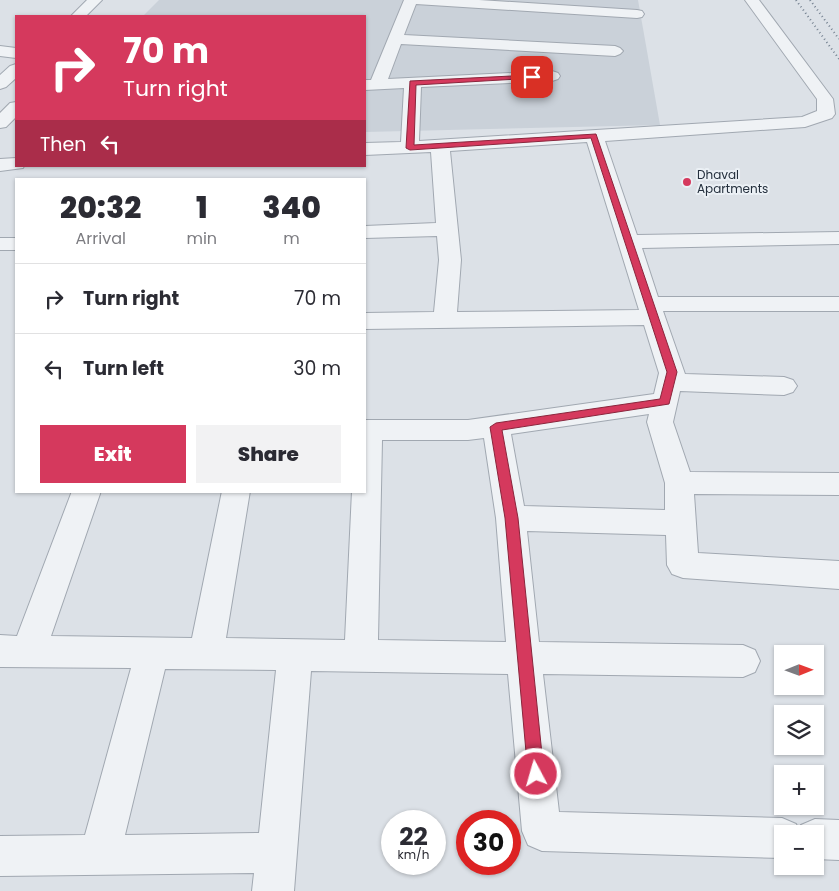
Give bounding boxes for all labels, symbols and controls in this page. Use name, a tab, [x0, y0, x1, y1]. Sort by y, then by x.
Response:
text: 70 m	[123, 26, 209, 75]
icon: right	[40, 35, 105, 100]
pin	[511, 56, 553, 98]
icon: arrive	[518, 63, 546, 91]
text: Turn right	[123, 73, 228, 104]
icon: left	[96, 130, 124, 158]
text: Then	[40, 131, 86, 158]
place label: Dhaval Apartments	[697, 166, 768, 197]
marker: Dhaval Apartments	[681, 176, 693, 188]
text: 20:32	[60, 186, 141, 229]
text: 1	[196, 186, 208, 229]
text: 340	[262, 186, 321, 229]
text: Arrival	[76, 227, 126, 250]
text: min	[186, 227, 217, 250]
text: m	[283, 227, 300, 250]
icon: right	[40, 285, 68, 313]
text: Turn right	[83, 285, 179, 312]
text: 70 m	[294, 285, 341, 312]
icon: left	[40, 355, 68, 383]
text: Turn left	[83, 355, 164, 382]
text: 30 m	[293, 355, 341, 382]
button: Exit	[40, 425, 186, 483]
button: Share	[196, 425, 341, 483]
north arrow	[774, 645, 824, 695]
map controls	[774, 645, 824, 875]
button: layers	[774, 705, 824, 755]
position arrow	[509, 747, 561, 799]
button: +	[774, 765, 824, 815]
speed limit sign: 30	[456, 810, 521, 875]
text: 22	[399, 819, 428, 854]
button: −	[774, 825, 824, 875]
text: km/h	[398, 846, 429, 863]

